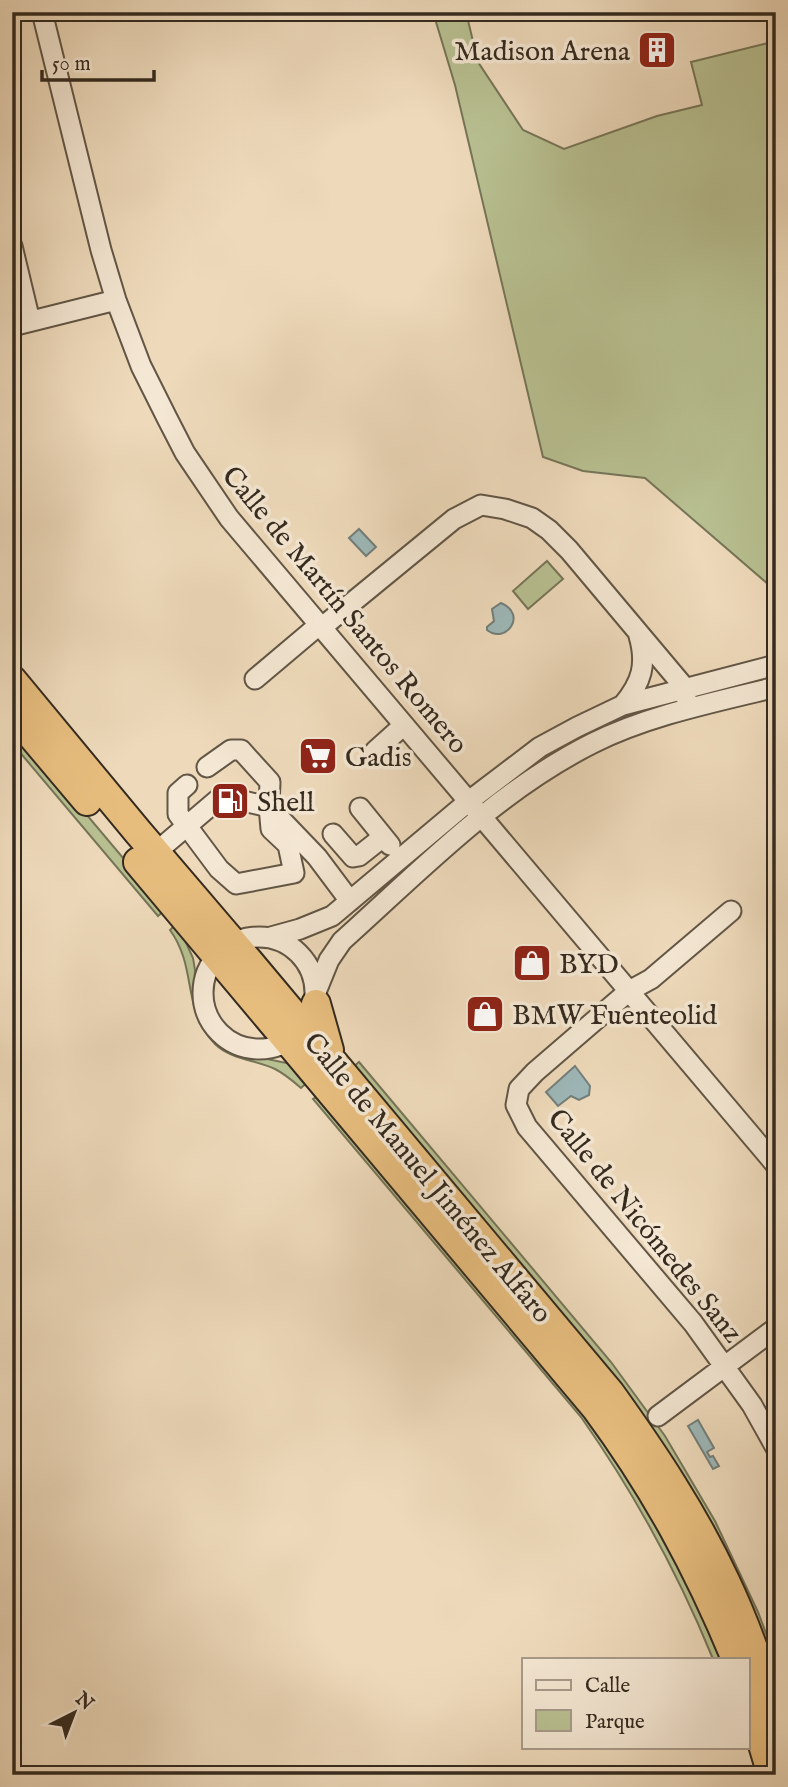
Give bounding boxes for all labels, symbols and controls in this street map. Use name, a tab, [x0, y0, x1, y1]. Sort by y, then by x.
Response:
building icon: Madison Arena	[636, 29, 678, 71]
place label: Madison Arena	[454, 35, 631, 70]
scale bar	[42, 38, 154, 82]
text: 50 m	[52, 51, 91, 78]
street label: Calle de Martín Santos Romero	[213, 460, 475, 762]
supermarket icon: Gadis	[297, 735, 339, 777]
place label: Gadis	[345, 741, 412, 776]
fuel station icon: Shell	[209, 780, 251, 822]
place label: Shell	[257, 786, 315, 821]
shop icon: BYD	[511, 942, 553, 984]
place label: BYD	[559, 948, 619, 983]
shop icon: BMW Fuenteolid	[464, 993, 506, 1035]
place label: BMW Fuenteolid	[512, 999, 717, 1034]
street label: Calle de Manuel Jiménez Alfaro	[295, 1026, 559, 1331]
street label: Calle de Nicómedes Sanz	[539, 1102, 749, 1351]
legend	[522, 1658, 750, 1748]
text: Calle	[585, 1673, 630, 1700]
north arrow	[38, 1678, 108, 1748]
text: N	[69, 1687, 99, 1717]
text: Parque	[585, 1709, 645, 1736]

